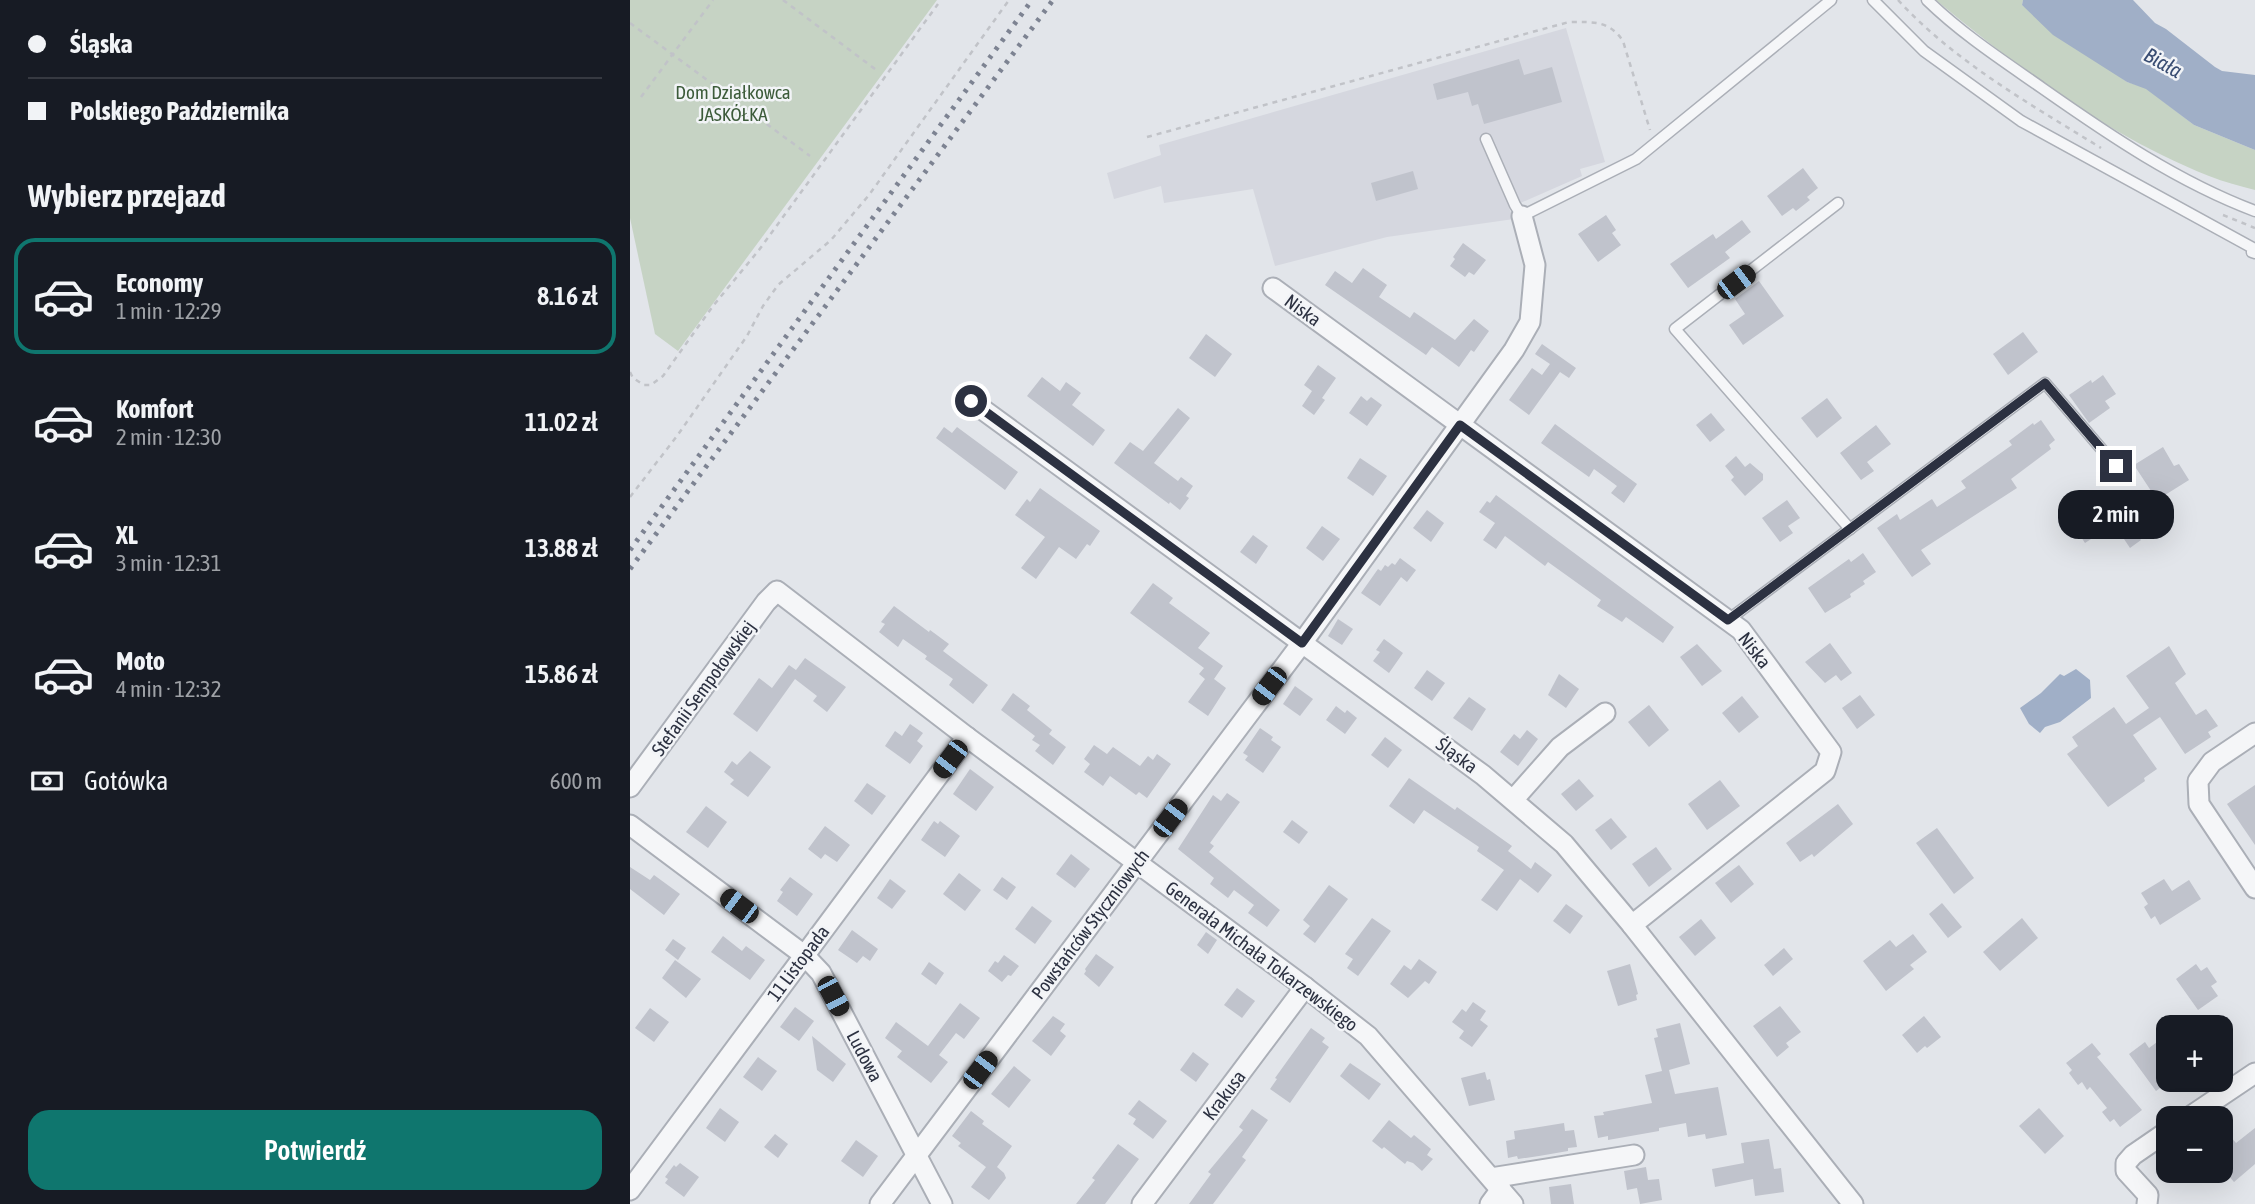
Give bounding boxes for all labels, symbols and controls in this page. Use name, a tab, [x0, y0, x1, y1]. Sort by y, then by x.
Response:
text: Śląska	[70, 29, 133, 59]
water label: Biała	[2140, 42, 2187, 82]
park label: Dom Działkowca JASKÓŁKA	[675, 81, 791, 125]
text: Polskiego Października	[70, 96, 289, 126]
text: Wybierz przejazd	[28, 177, 226, 214]
car	[1713, 261, 1760, 303]
icon: car	[32, 265, 95, 328]
text: Economy	[116, 268, 203, 298]
text: 8.16 zł	[537, 281, 598, 311]
street label: Niska	[1281, 289, 1325, 331]
text: 1 min · 12:29	[116, 298, 222, 324]
route start	[955, 385, 987, 417]
icon: car	[32, 391, 95, 454]
text: Komfort	[116, 394, 193, 424]
text: 11.02 zł	[525, 407, 598, 437]
text: 2 min · 12:30	[116, 424, 222, 450]
route end	[2100, 450, 2132, 482]
callout: 2 min	[2058, 490, 2174, 540]
text: 2 min	[2093, 501, 2139, 527]
icon: car	[32, 517, 95, 580]
text: XL	[116, 520, 138, 550]
text: 13.88 zł	[525, 533, 598, 563]
text: 3 min · 12:31	[116, 550, 222, 576]
street label: Stefanii Sempołowskiej	[647, 616, 759, 760]
street label: Niska	[1734, 628, 1776, 672]
icon: car	[32, 643, 95, 706]
text: Moto	[116, 646, 165, 676]
text: 15.86 zł	[525, 659, 598, 689]
car	[1248, 663, 1291, 709]
text: 4 min · 12:32	[116, 676, 222, 702]
street label: Śląska	[1432, 733, 1482, 777]
car	[929, 736, 972, 782]
icon: cash	[28, 762, 66, 800]
text: Gotówka	[84, 766, 168, 796]
text: 600 m	[550, 768, 602, 794]
car	[1149, 795, 1192, 841]
street label: Powstańców Styczniowych	[1027, 845, 1153, 1003]
street label: Generała Michała Tokarzewskiego	[1161, 876, 1363, 1036]
car	[716, 885, 763, 927]
street label: 11 Listopada	[762, 921, 834, 1005]
car	[814, 973, 853, 1019]
map controls	[2156, 1015, 2233, 1183]
button: +	[2156, 1015, 2233, 1092]
street label: Ludowa	[843, 1027, 887, 1085]
car	[959, 1047, 1002, 1093]
street label: Krakusa	[1198, 1066, 1250, 1124]
button: −	[2156, 1106, 2233, 1183]
button: Potwierdź	[28, 1110, 602, 1190]

